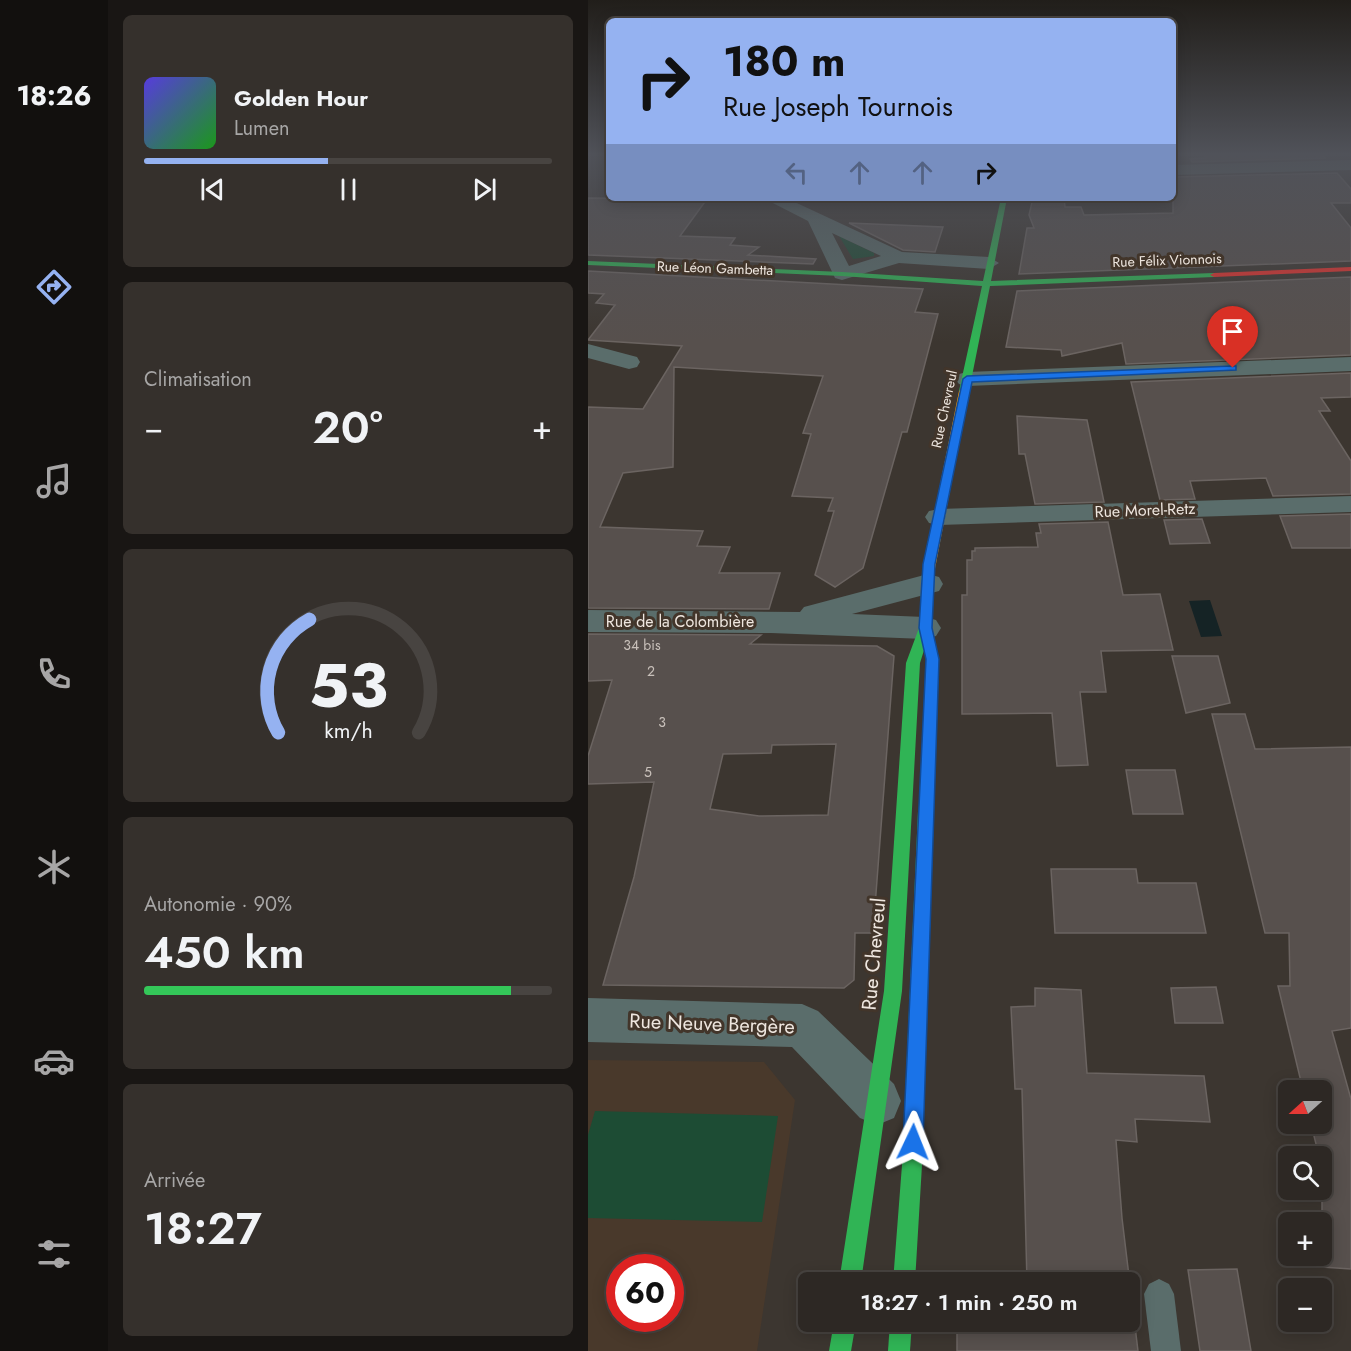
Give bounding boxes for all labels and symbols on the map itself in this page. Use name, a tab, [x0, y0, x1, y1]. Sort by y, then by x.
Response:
street label: Rue Félix Vionnois	[1112, 248, 1222, 272]
street label: Rue Léon Gambetta	[656, 256, 774, 280]
pin	[1207, 306, 1258, 368]
street label: Rue Chevreul	[926, 368, 962, 450]
street label: Rue Morel-Retz	[1094, 497, 1197, 523]
street label: Rue de la Colombière	[606, 610, 754, 633]
house number: 34 bis	[623, 635, 661, 655]
house number: 2	[647, 661, 655, 681]
house number: 3	[658, 712, 666, 732]
house number: 5	[644, 762, 652, 782]
street label: Rue Chevreul	[855, 896, 893, 1012]
street label: Rue Neuve Bergère	[629, 1007, 795, 1041]
north arrow	[1278, 1080, 1332, 1134]
position arrow	[881, 1110, 945, 1174]
speed limit sign: 60	[606, 1254, 684, 1332]

